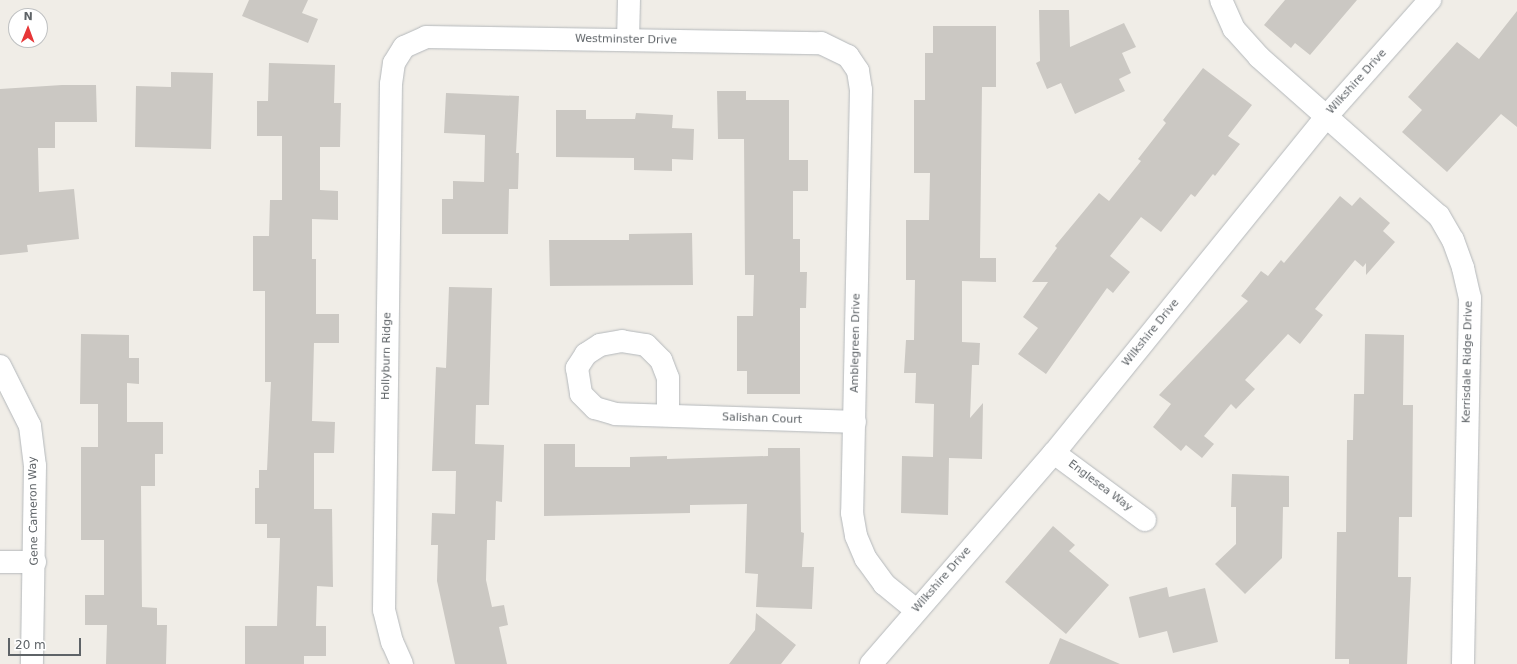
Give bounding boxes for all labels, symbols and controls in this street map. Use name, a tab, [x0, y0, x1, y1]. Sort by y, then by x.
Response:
north arrow	[8, 8, 48, 48]
text: N	[23, 10, 33, 23]
street label: Westminster Drive	[575, 33, 677, 47]
street label: Wilkshire Drive	[1324, 47, 1390, 117]
street label: Amblegreen Drive	[849, 293, 863, 393]
street label: Wilkshire Drive	[1120, 297, 1182, 369]
street label: Kerrisdale Ridge Drive	[1460, 301, 1476, 423]
street label: Hollyburn Ridge	[380, 312, 394, 400]
street label: Salishan Court	[722, 411, 802, 427]
street label: Gene Cameron Way	[26, 456, 42, 566]
street label: Englesea Way	[1065, 458, 1135, 514]
street label: Wilkshire Drive	[910, 544, 974, 616]
scale bar	[10, 630, 83, 656]
text: 20 m	[15, 638, 46, 652]

